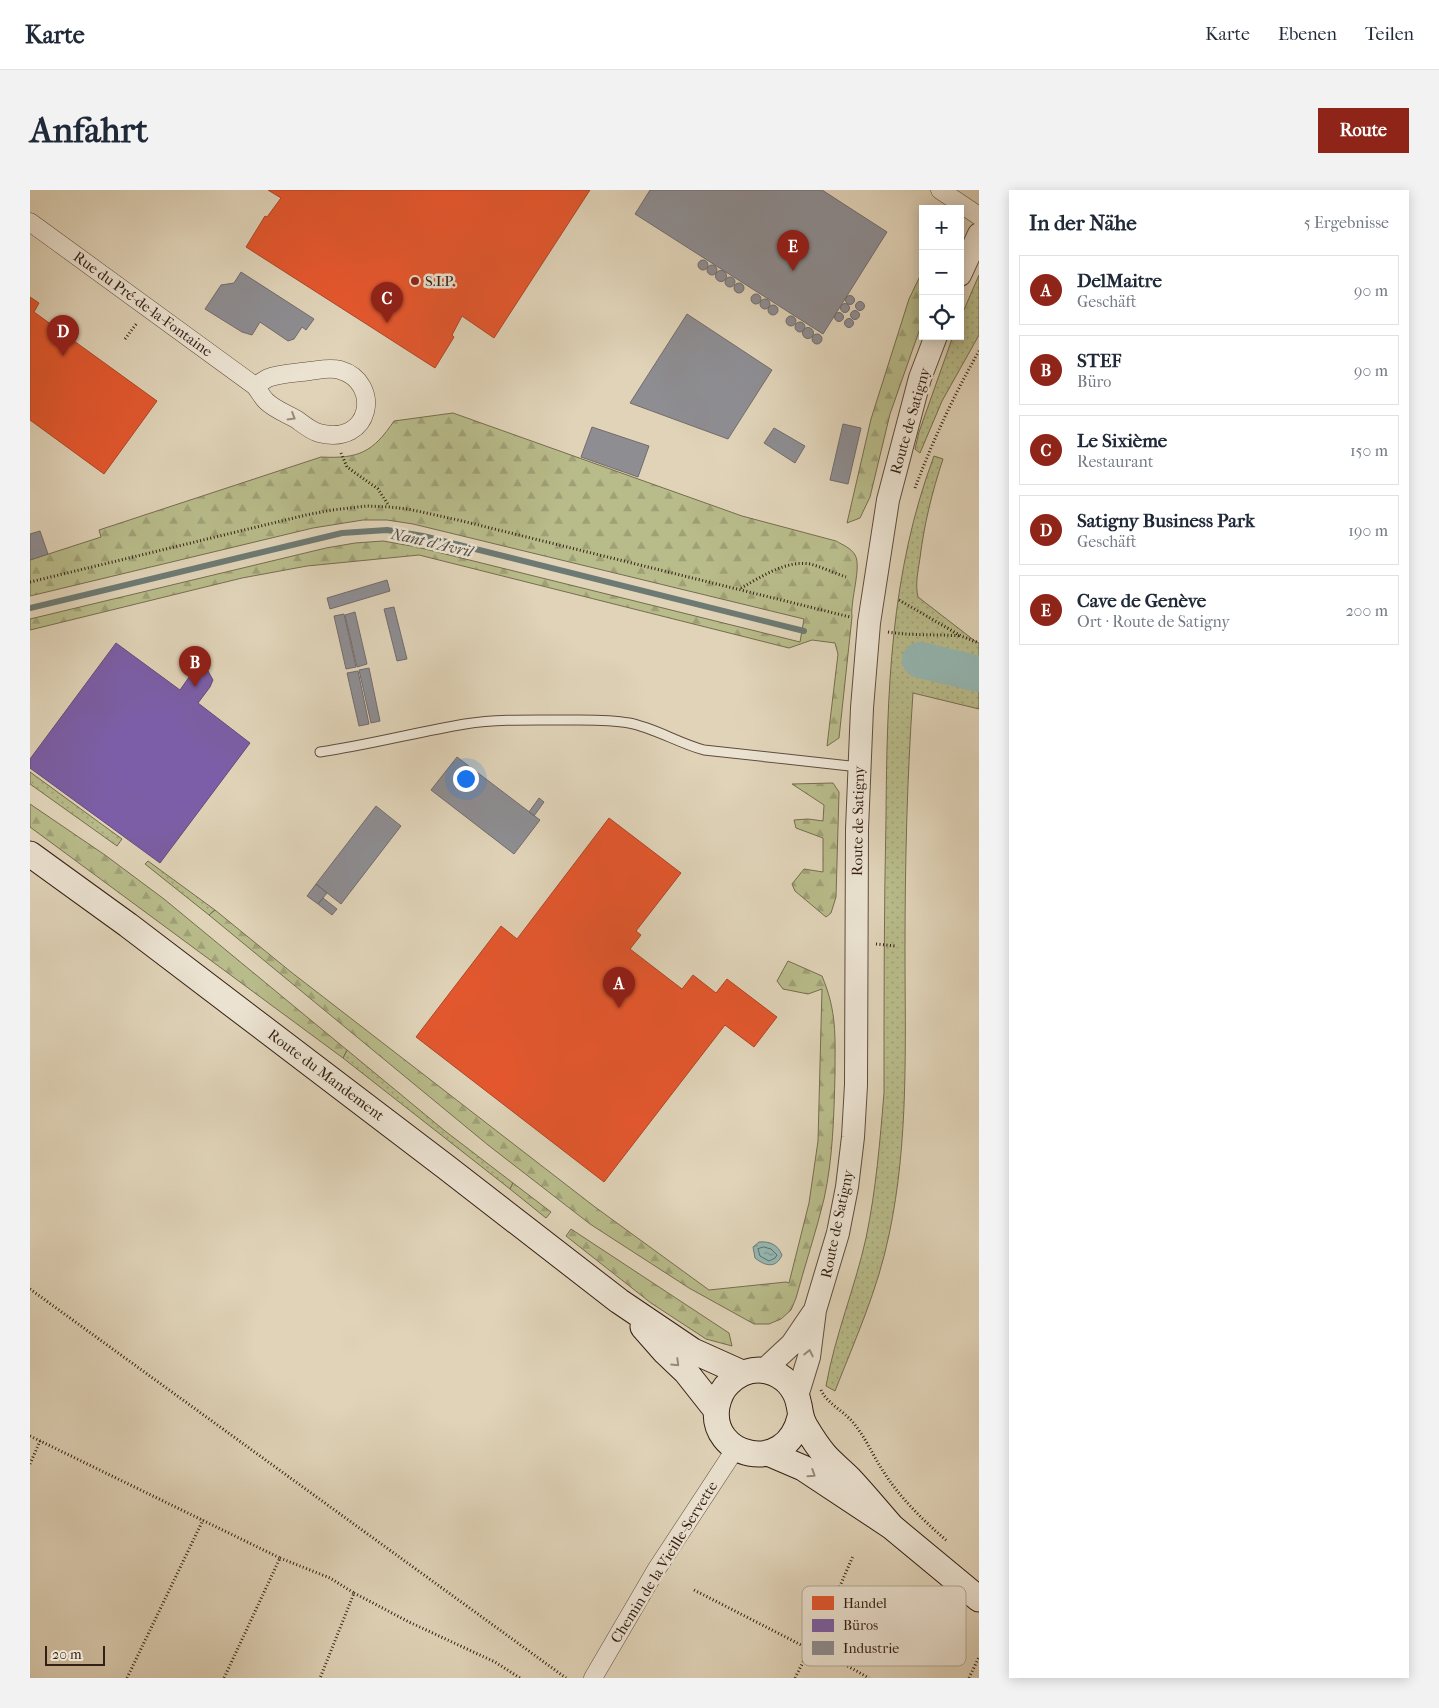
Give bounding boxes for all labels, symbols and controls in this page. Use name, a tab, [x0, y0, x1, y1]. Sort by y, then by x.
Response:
text: Karte	[25, 21, 85, 49]
text: Karte	[1205, 24, 1250, 45]
text: Ebenen	[1278, 24, 1337, 45]
text: Teilen	[1365, 24, 1414, 45]
button: Route	[1318, 108, 1409, 153]
text: Anfahrt	[30, 110, 148, 151]
map controls	[919, 205, 964, 340]
button: +	[919, 205, 964, 250]
text: In der Nähe	[1029, 211, 1137, 235]
text: 5 Ergebnisse	[1304, 213, 1389, 232]
pin: E	[777, 230, 809, 271]
street label: Rue du Pré-de-la-Fontaine	[70, 247, 217, 361]
button: −	[919, 250, 964, 295]
text: DelMaitre	[1077, 270, 1162, 292]
place label: S.I.P.	[425, 272, 455, 290]
marker: S.I.P.	[409, 275, 421, 287]
text: A	[1041, 281, 1051, 300]
text: 90 m	[1354, 281, 1388, 300]
pin: C	[371, 282, 403, 323]
text: Geschäft	[1077, 292, 1137, 311]
button: locate	[919, 295, 964, 340]
pin: D	[47, 315, 79, 356]
text: STEF	[1077, 350, 1121, 372]
text: B	[1041, 361, 1051, 380]
text: 90 m	[1354, 361, 1388, 380]
street label: Route de Satigny	[886, 365, 934, 476]
text: Büro	[1077, 372, 1111, 391]
one-way arrow	[286, 411, 295, 420]
text: Le Sixième	[1077, 430, 1167, 452]
text: C	[1041, 441, 1051, 460]
text: 150 m	[1350, 441, 1388, 460]
text: Restaurant	[1077, 452, 1153, 471]
text: Satigny Business Park	[1077, 510, 1255, 532]
text: D	[1040, 521, 1052, 540]
text: 190 m	[1348, 521, 1388, 540]
water label: Nant d'Avril	[388, 524, 477, 562]
text: Geschäft	[1077, 532, 1137, 551]
text: Cave de Genève	[1077, 590, 1206, 612]
text: E	[1041, 601, 1051, 620]
text: 200 m	[1345, 601, 1388, 620]
text: Ort · Route de Satigny	[1077, 612, 1230, 631]
pin: B	[179, 646, 211, 687]
street label: Route de Satigny	[848, 765, 868, 876]
your location	[453, 766, 479, 792]
pin: A	[603, 967, 635, 1008]
street label: Route du Mandement	[264, 1025, 388, 1125]
street label: Route de Satigny	[817, 1167, 857, 1280]
one-way arrow	[803, 1349, 814, 1358]
one-way arrow	[671, 1357, 680, 1366]
one-way arrow	[806, 1468, 816, 1477]
street label: Chemin de la Vieille-Servette	[607, 1477, 722, 1646]
legend	[802, 1586, 966, 1666]
text: Handel	[843, 1595, 887, 1612]
text: Büros	[843, 1617, 878, 1634]
text: Industrie	[843, 1640, 899, 1657]
scale bar	[45, 1643, 105, 1666]
text: 20 m	[52, 1646, 82, 1663]

